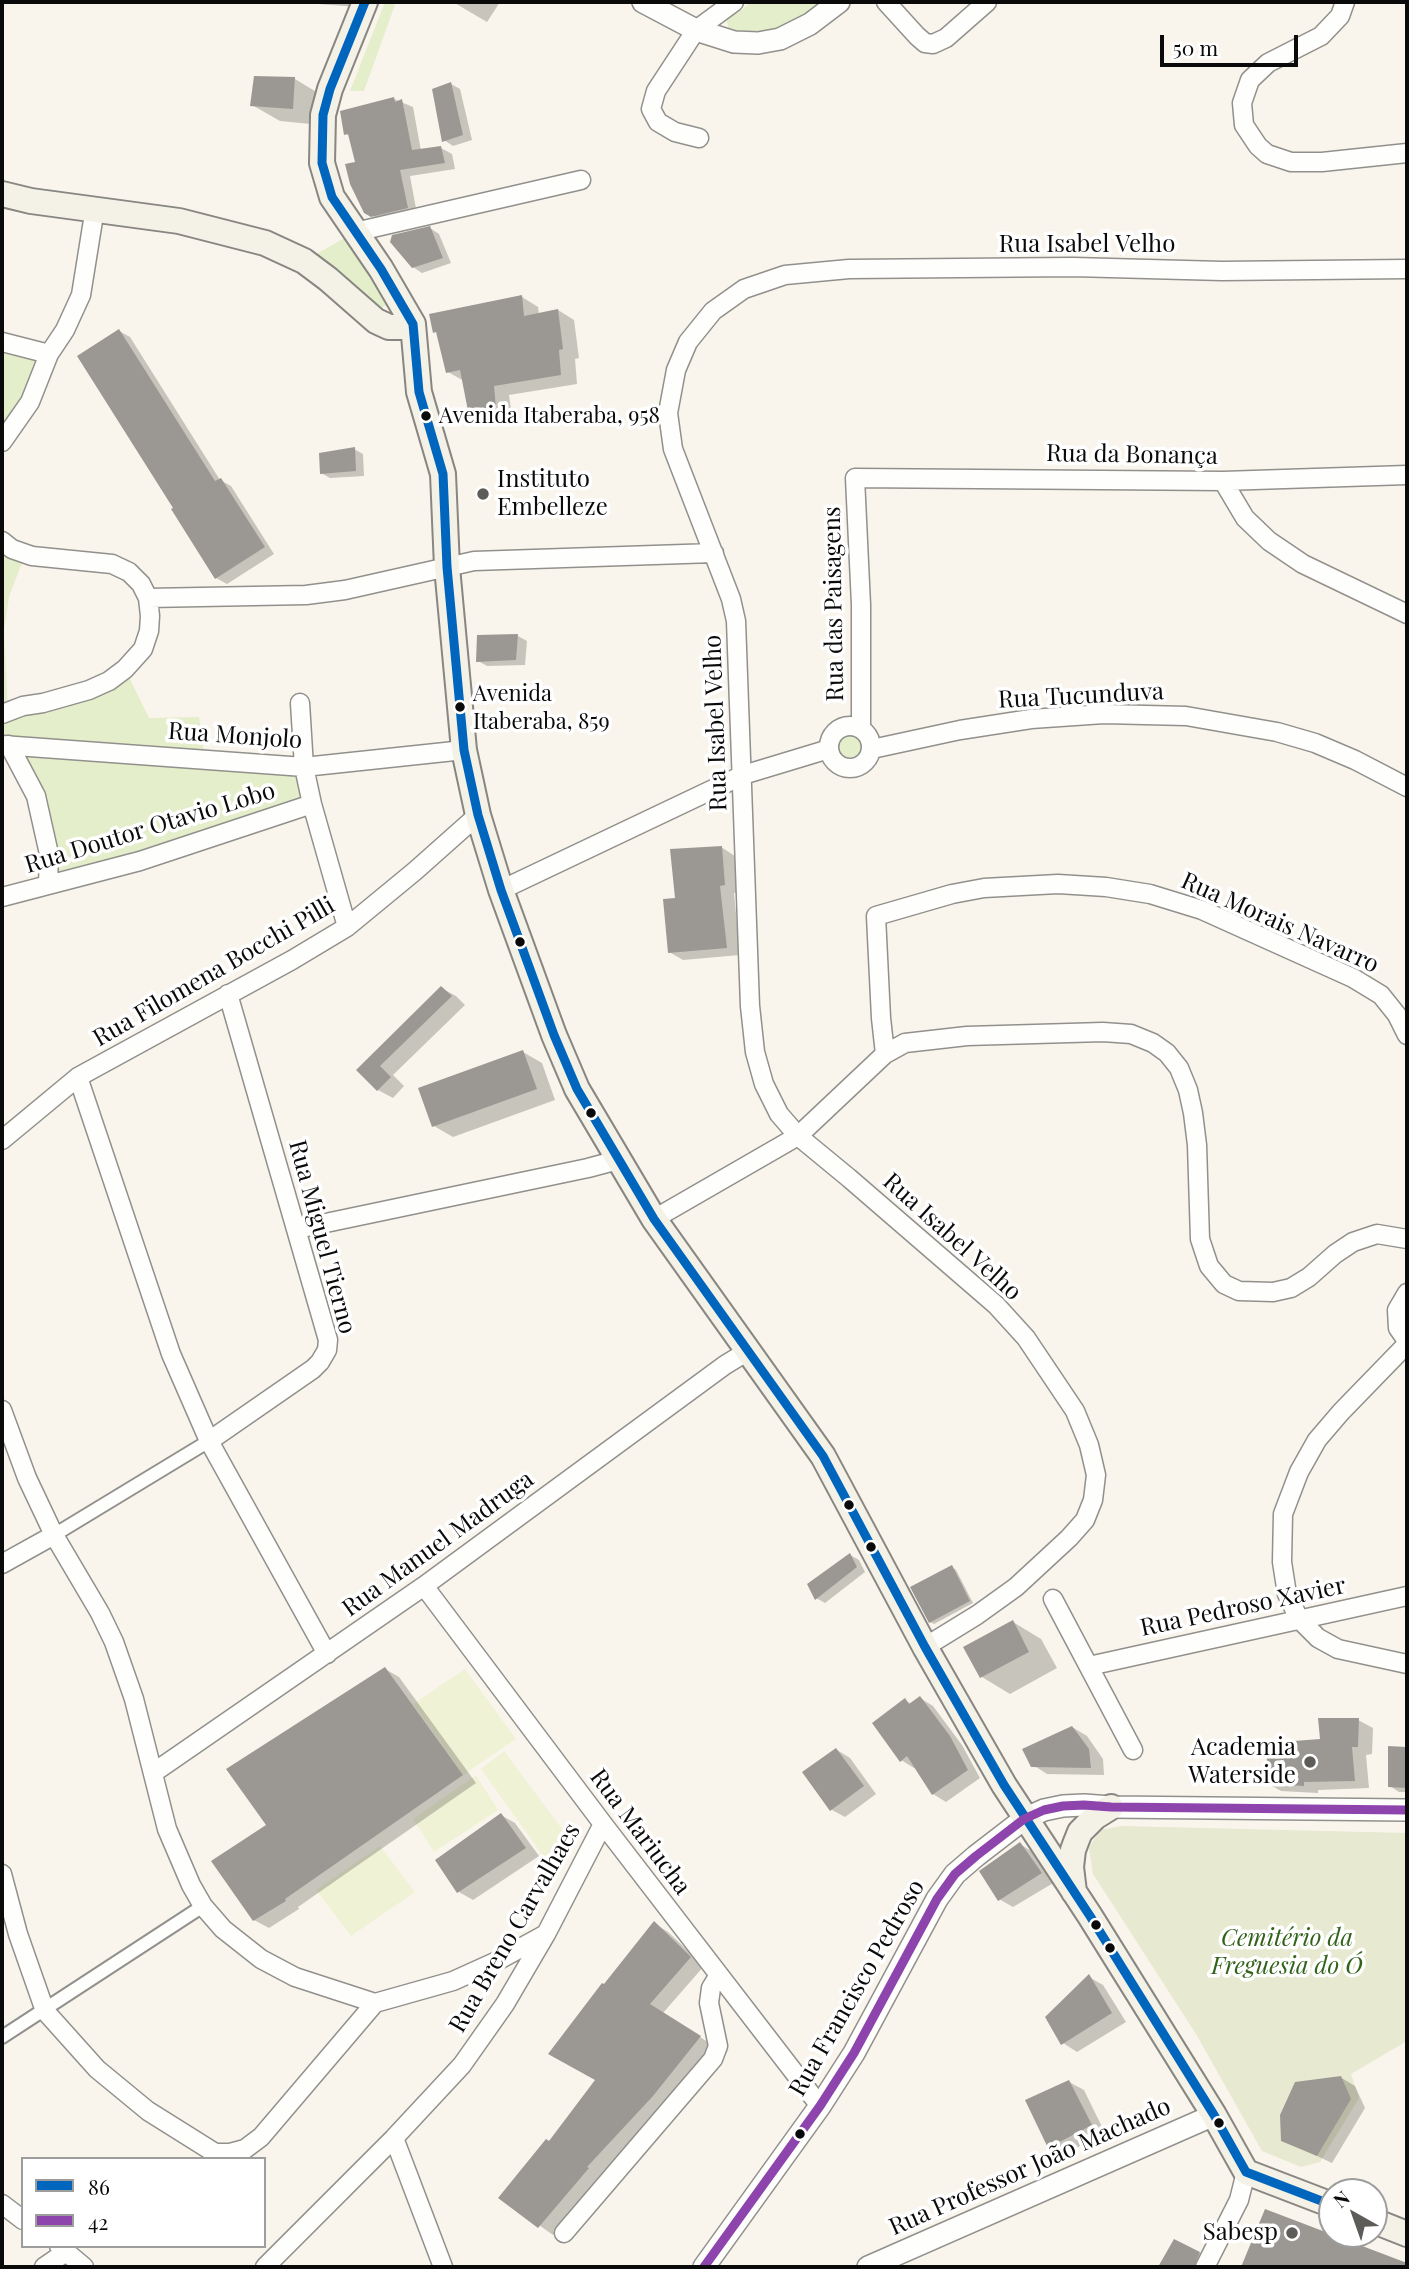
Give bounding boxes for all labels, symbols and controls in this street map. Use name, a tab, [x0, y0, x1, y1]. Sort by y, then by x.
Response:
scale bar	[1164, 21, 1302, 65]
text: 50 m	[1173, 33, 1218, 61]
street label: Rua Isabel Velho	[999, 231, 1175, 259]
place label: Avenida Itaberaba, 958	[439, 403, 660, 429]
marker: Avenida Itaberaba, 958	[419, 409, 433, 423]
street label: Rua da Bonança	[1046, 439, 1218, 471]
place label: Instituto Embelleze	[497, 466, 608, 522]
marker: Instituto Embelleze	[475, 486, 491, 502]
street label: Rua das Paisagens	[818, 506, 850, 702]
street label: Rua Isabel Velho	[699, 634, 733, 812]
street label: Rua Tucunduva	[997, 677, 1165, 715]
place label: Avenida Itaberaba, 859	[473, 681, 610, 732]
marker: Avenida Itaberaba, 859	[453, 700, 467, 714]
street label: Rua Monjolo	[167, 717, 303, 755]
street label: Rua Doutor Otavio Lobo	[21, 776, 279, 880]
street label: Rua Morais Navarro	[1177, 866, 1383, 980]
street label: Rua Filomena Bocchi Pilli	[88, 891, 340, 1053]
unlabelled marker	[513, 935, 527, 949]
unlabelled marker	[584, 1106, 598, 1120]
street label: Rua Miguel Tierno	[282, 1137, 362, 1337]
street label: Rua Isabel Velho	[877, 1167, 1027, 1307]
street label: Rua Manuel Madruga	[337, 1465, 539, 1623]
unlabelled marker	[842, 1498, 856, 1512]
unlabelled marker	[864, 1540, 878, 1554]
street label: Rua Pedroso Xavier	[1138, 1571, 1348, 1643]
place label: Academia Waterside	[1188, 1734, 1296, 1790]
marker: Academia Waterside	[1302, 1754, 1318, 1770]
street label: Rua Mariucha	[584, 1764, 696, 1900]
street label: Rua Breno Carvalhaes	[443, 1818, 587, 2038]
street label: Rua Francisco Pedroso	[783, 1875, 931, 2101]
unlabelled marker	[1089, 1918, 1103, 1932]
park label: Cemitério da Freguesia do Ó	[1211, 1925, 1363, 1981]
unlabelled marker	[1103, 1941, 1117, 1955]
street label: Rua Professor João Machado	[885, 2092, 1175, 2242]
unlabelled marker	[1212, 2116, 1226, 2130]
unlabelled marker	[793, 2127, 807, 2141]
legend	[21, 2157, 266, 2248]
text: 86	[88, 2172, 110, 2200]
north arrow	[1318, 2178, 1388, 2248]
text: N	[1327, 2184, 1354, 2213]
text: 42	[88, 2207, 108, 2235]
place label: Sabesp	[1203, 2219, 1278, 2247]
marker: Sabesp	[1284, 2225, 1300, 2241]

